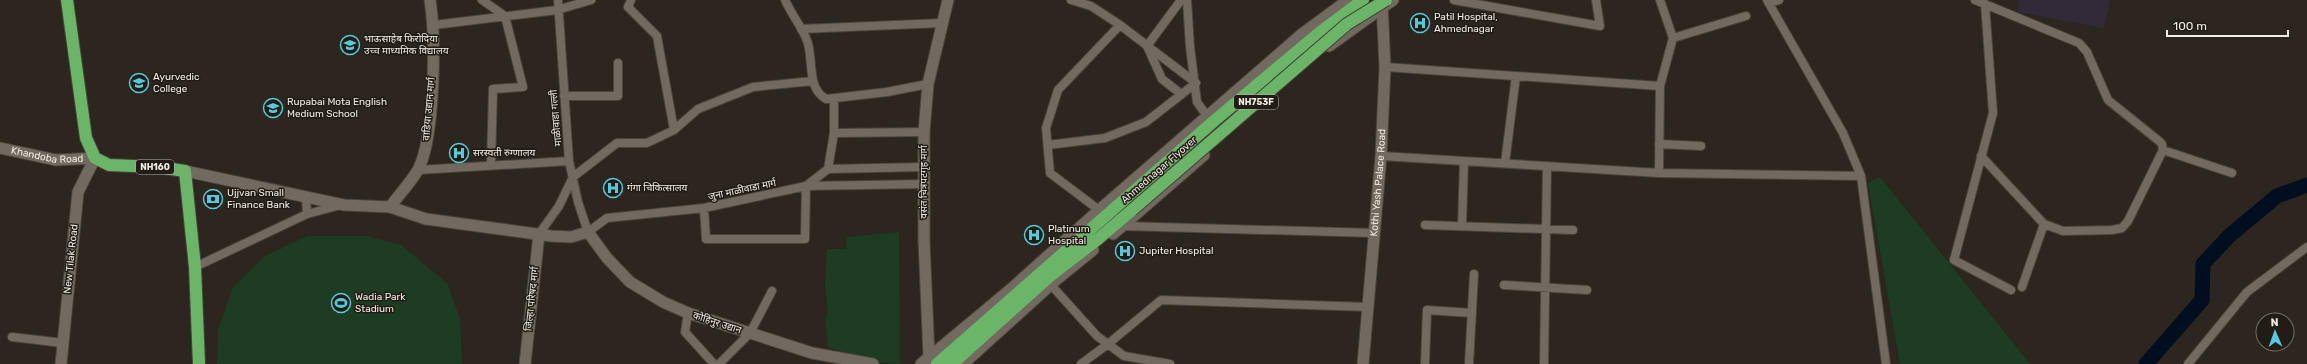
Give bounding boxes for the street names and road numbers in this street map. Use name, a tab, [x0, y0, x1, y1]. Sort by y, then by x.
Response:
street label: वाडिया उद्यान मार्ग	[420, 76, 438, 141]
street label: माळीवाडा गल्ली	[548, 89, 564, 147]
road number: NH753F	[1234, 95, 1278, 109]
street label: Kothi Yash Palace Road	[1368, 129, 1388, 237]
street label: Ahmednagar Flyover	[1119, 134, 1199, 206]
street label: वसंत चित्रपटगृह मार्ग	[918, 144, 930, 219]
street label: Khandoba Road	[10, 145, 84, 166]
road number: NH160	[136, 160, 174, 174]
street label: जुना माळीवाडा मार्ग	[707, 177, 778, 203]
street label: New Tilak Road	[61, 224, 81, 294]
street label: जिल्हा परिषद मार्ग	[523, 265, 541, 332]
street label: कोहिनुर उद्यान	[691, 310, 743, 337]

